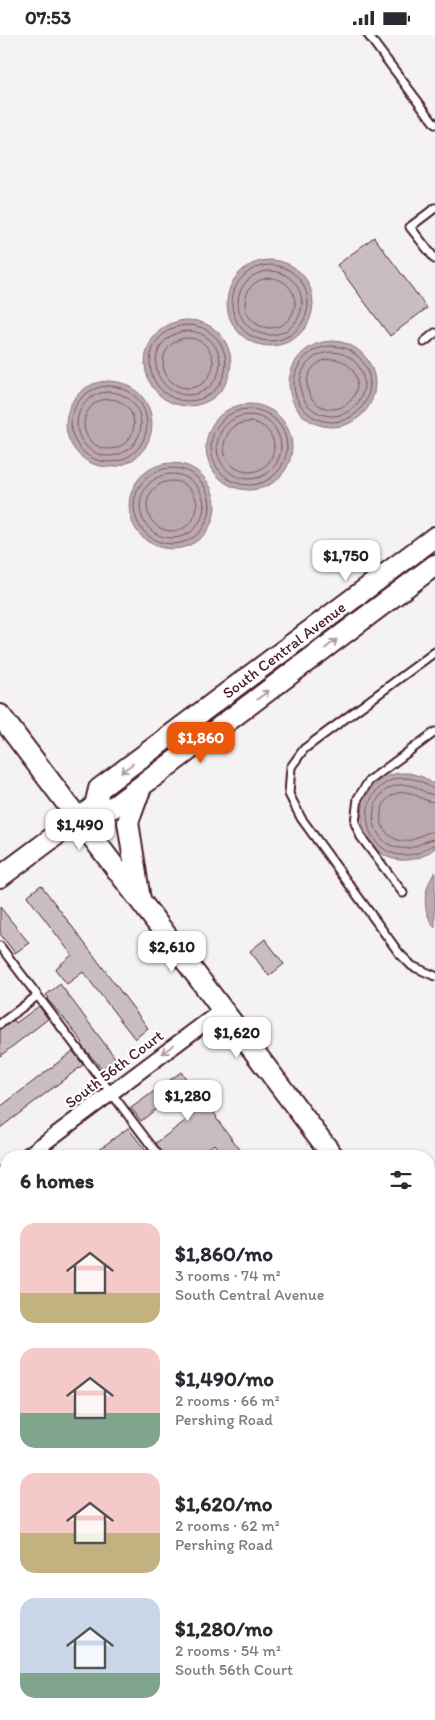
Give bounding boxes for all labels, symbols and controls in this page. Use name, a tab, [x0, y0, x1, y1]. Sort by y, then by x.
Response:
text: 07:53	[25, 6, 71, 29]
pin: $1,750	[305, 539, 387, 582]
text: $1,750	[323, 546, 369, 565]
street label: South Central Avenue	[219, 597, 349, 703]
one-way arrow	[324, 639, 338, 649]
one-way arrow	[256, 690, 269, 701]
pin: $1,860	[160, 721, 242, 764]
text: $1,860	[178, 728, 224, 747]
one-way arrow	[120, 763, 134, 773]
pin: $1,490	[39, 809, 121, 851]
text: $1,490	[56, 815, 104, 834]
pin: $2,610	[131, 931, 213, 973]
text: $2,610	[149, 937, 195, 956]
pin: $1,620	[196, 1017, 278, 1059]
text: $1,620	[214, 1023, 260, 1042]
street label: South 56th Court	[61, 1026, 167, 1112]
one-way arrow	[161, 1044, 175, 1054]
pin: $1,280	[147, 1079, 229, 1122]
text: $1,280	[165, 1086, 211, 1105]
icon: filters	[387, 1166, 415, 1194]
text: 6 homes	[20, 1168, 94, 1193]
text: $1,860/mo	[175, 1241, 273, 1266]
icon: home	[60, 1243, 120, 1303]
text: 3 rooms · 74 m²	[175, 1266, 281, 1285]
text: South Central Avenue	[175, 1285, 324, 1304]
text: $1,490/mo	[175, 1366, 274, 1391]
icon: home	[60, 1368, 120, 1428]
text: 2 rooms · 66 m²	[175, 1391, 280, 1410]
text: Pershing Road	[175, 1410, 273, 1429]
text: $1,620/mo	[175, 1491, 273, 1516]
icon: home	[60, 1493, 120, 1553]
text: 2 rooms · 62 m²	[175, 1516, 280, 1535]
text: Pershing Road	[175, 1535, 273, 1554]
text: $1,280/mo	[175, 1616, 273, 1641]
icon: home	[60, 1618, 120, 1678]
text: 2 rooms · 54 m²	[175, 1641, 281, 1660]
text: South 56th Court	[175, 1660, 293, 1679]

